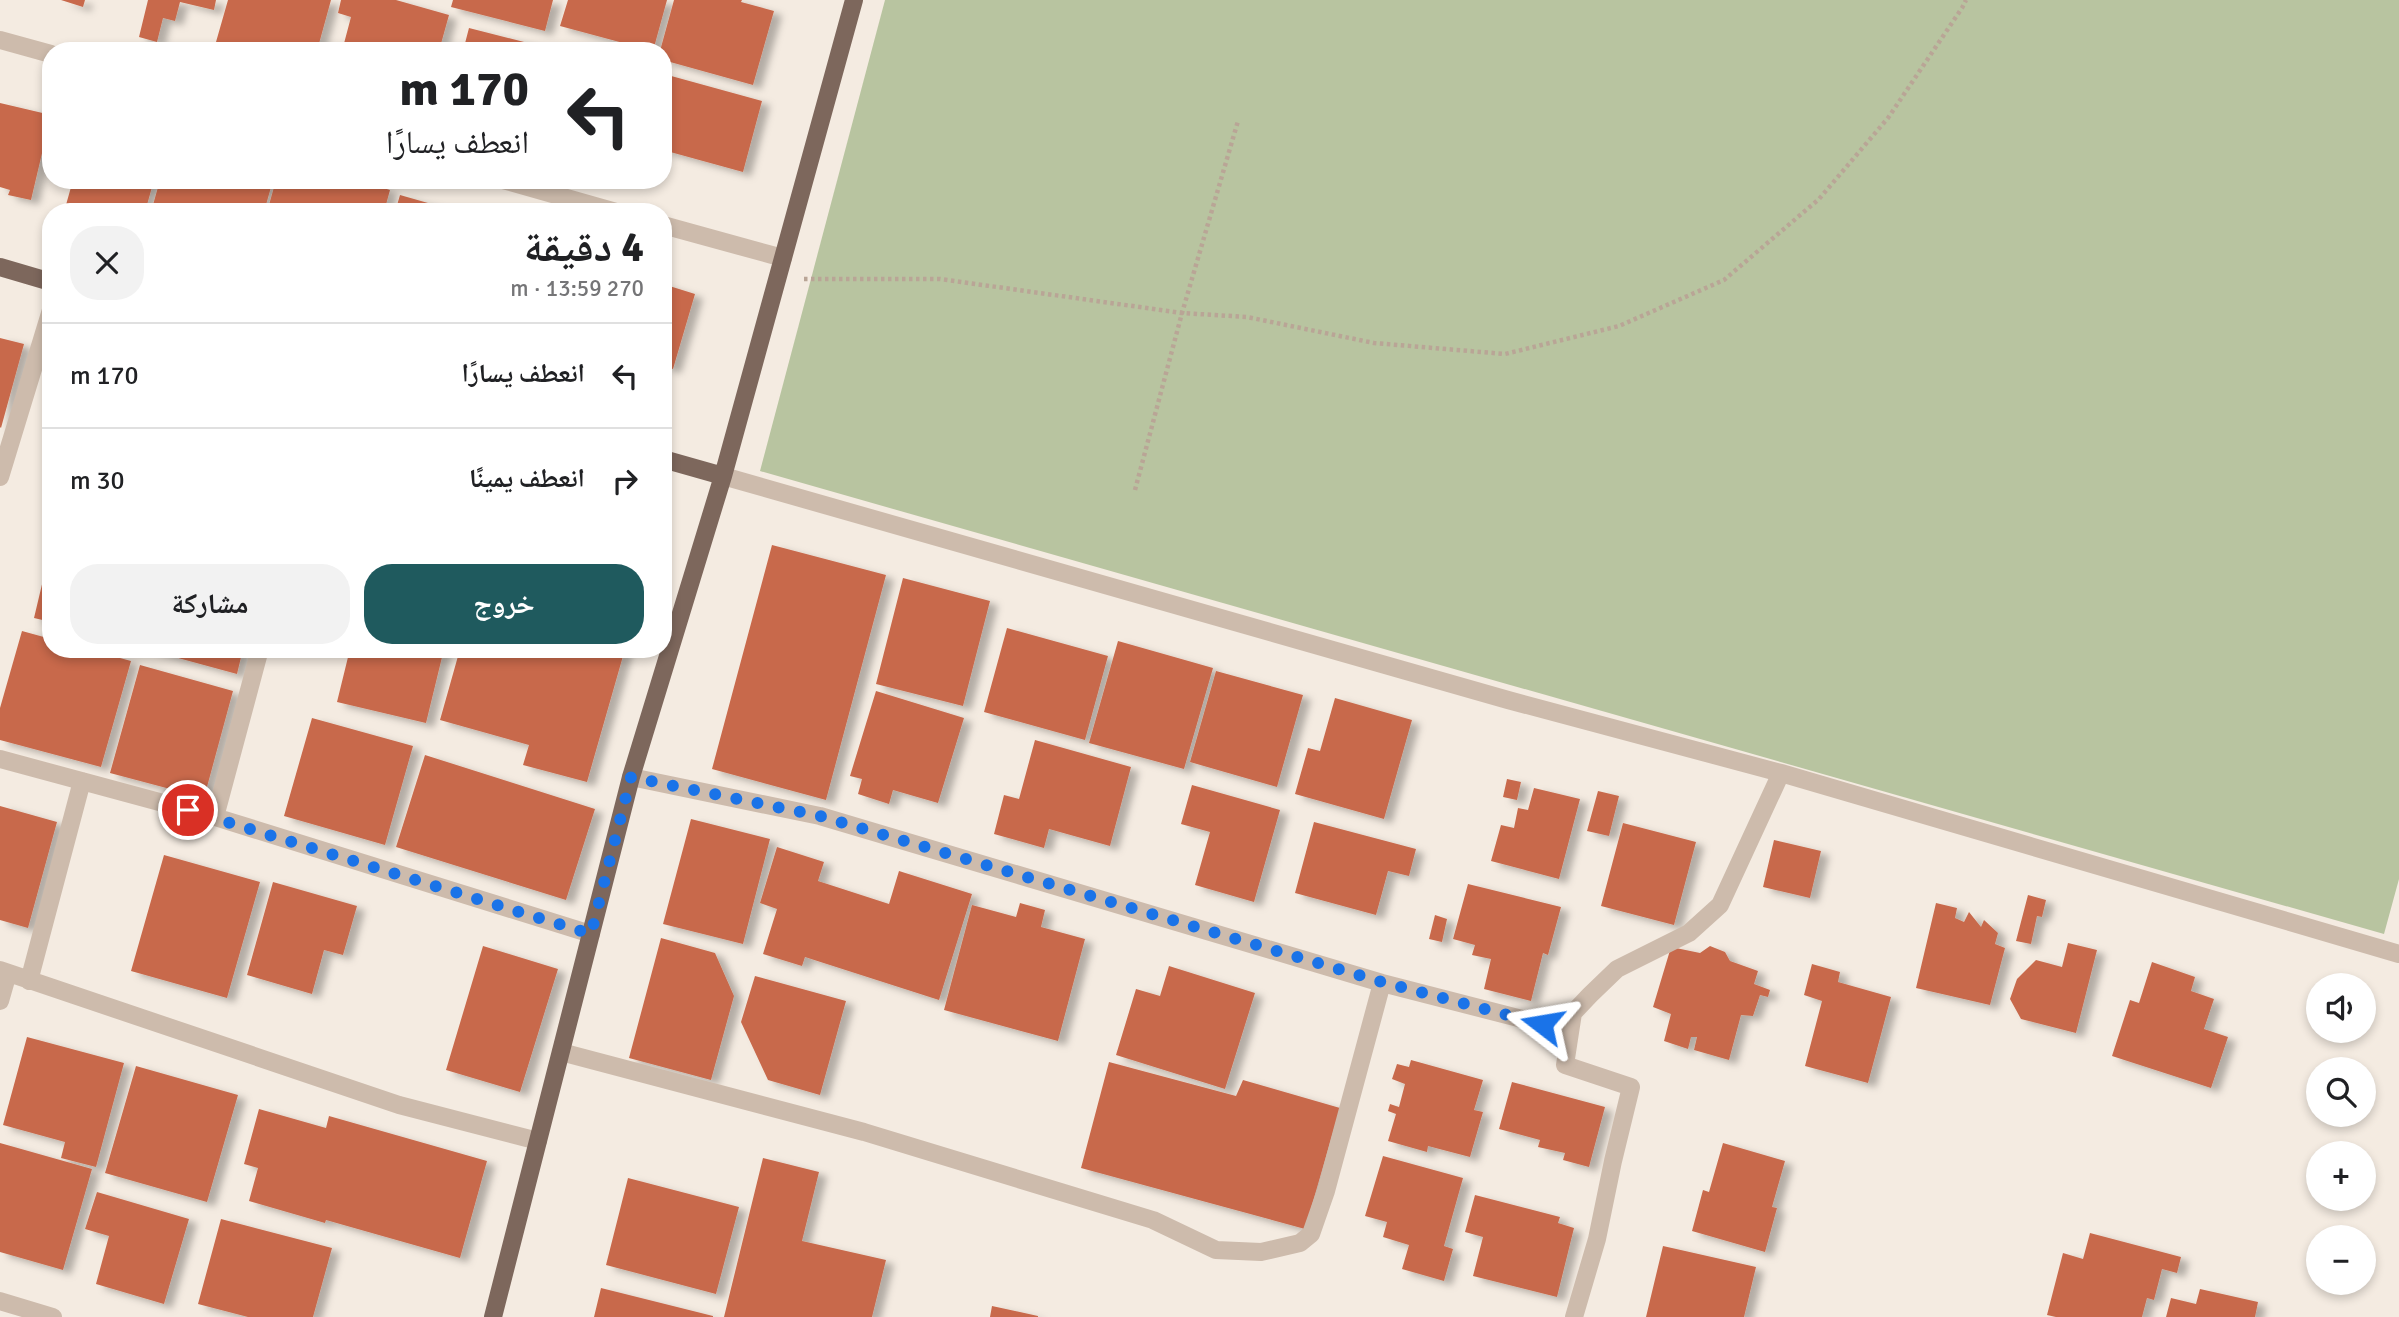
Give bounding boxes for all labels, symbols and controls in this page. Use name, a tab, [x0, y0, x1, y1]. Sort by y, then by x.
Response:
text: 170 m	[399, 59, 529, 119]
icon: left	[553, 70, 644, 161]
text: انعطف يسارًا	[386, 123, 529, 162]
text: 4 دقيقة	[524, 222, 644, 273]
button: close	[70, 226, 144, 300]
text: 270 m · 13:59	[510, 274, 644, 303]
icon: left	[606, 357, 644, 395]
text: انعطف يسارًا	[461, 358, 585, 390]
text: 170 m	[70, 360, 139, 392]
icon: right	[606, 462, 644, 500]
text: انعطف يمينًا	[469, 463, 585, 495]
text: 30 m	[70, 465, 125, 497]
button: مشاركة	[70, 564, 350, 644]
button: خروج	[364, 564, 644, 644]
pin	[158, 780, 218, 840]
icon: arrive	[169, 791, 207, 829]
map controls	[2306, 973, 2376, 1295]
button: sound	[2306, 973, 2376, 1043]
position arrow	[1505, 987, 1579, 1061]
button: search	[2306, 1057, 2376, 1127]
button: +	[2306, 1141, 2376, 1211]
button: −	[2306, 1225, 2376, 1295]

